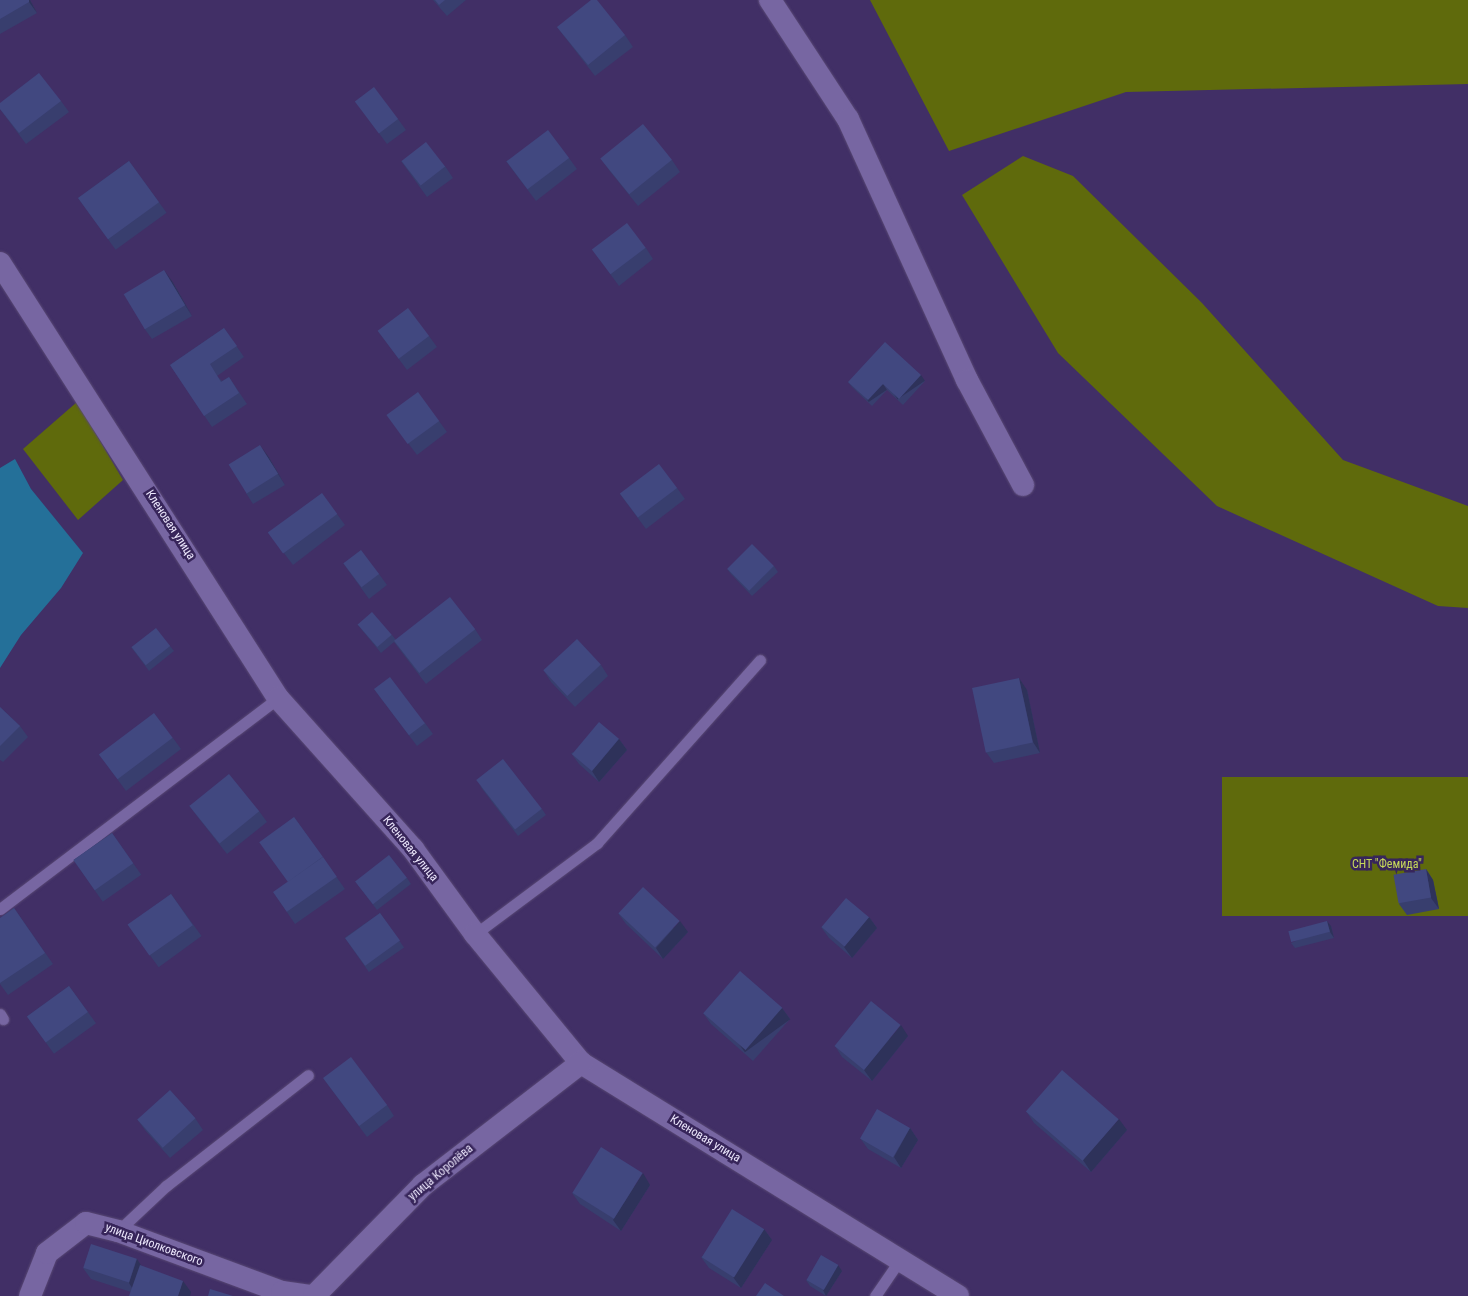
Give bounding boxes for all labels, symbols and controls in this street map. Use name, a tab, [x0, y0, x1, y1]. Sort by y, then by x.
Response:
street label: Кленовая улица	[142, 488, 198, 562]
street label: Кленовая улица	[379, 813, 441, 885]
park label: СНТ "Фемида"	[1352, 858, 1422, 872]
street label: Кленовая улица	[667, 1112, 743, 1166]
street label: улица Королёва	[406, 1142, 476, 1204]
street label: улица Циолковского	[103, 1221, 205, 1269]

